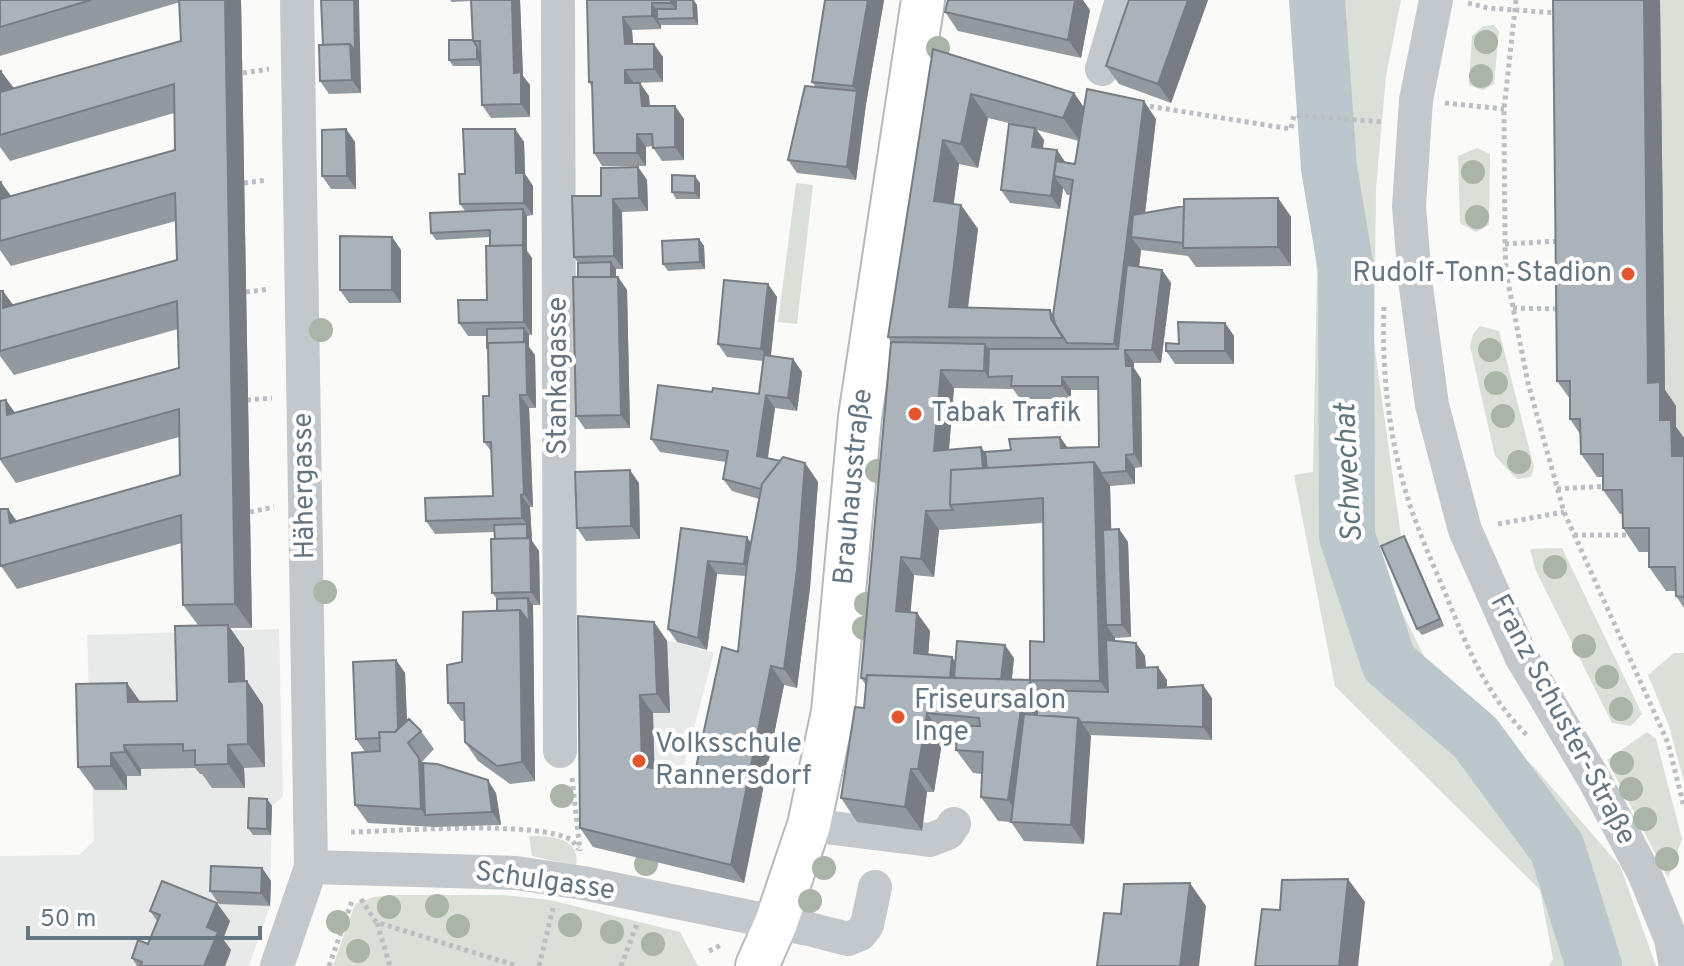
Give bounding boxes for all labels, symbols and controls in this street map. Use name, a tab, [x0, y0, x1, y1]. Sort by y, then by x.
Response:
place label: Rudolf-Tonn-Stadion	[1352, 256, 1612, 292]
marker: Rudolf-Tonn-Stadion	[1619, 265, 1637, 283]
street label: Stankagasse	[541, 297, 577, 455]
street label: Brauhausstraße	[827, 386, 882, 586]
place label: Tabak Trafik	[931, 396, 1082, 432]
water label: Schwechat	[1328, 401, 1372, 544]
marker: Tabak Trafik	[906, 405, 924, 423]
street label: Hähergasse	[286, 412, 324, 560]
street label: Franz Schuster-Straße	[1481, 589, 1643, 851]
place label: Friseursalon Inge	[914, 683, 1066, 751]
marker: Friseursalon Inge	[889, 708, 907, 726]
place label: Volksschule Rannersdorf	[655, 727, 811, 795]
marker: Volksschule Rannersdorf	[630, 752, 648, 770]
street label: Schulgasse	[473, 854, 617, 910]
scale bar	[28, 890, 260, 940]
text: 50 m	[40, 905, 96, 935]

